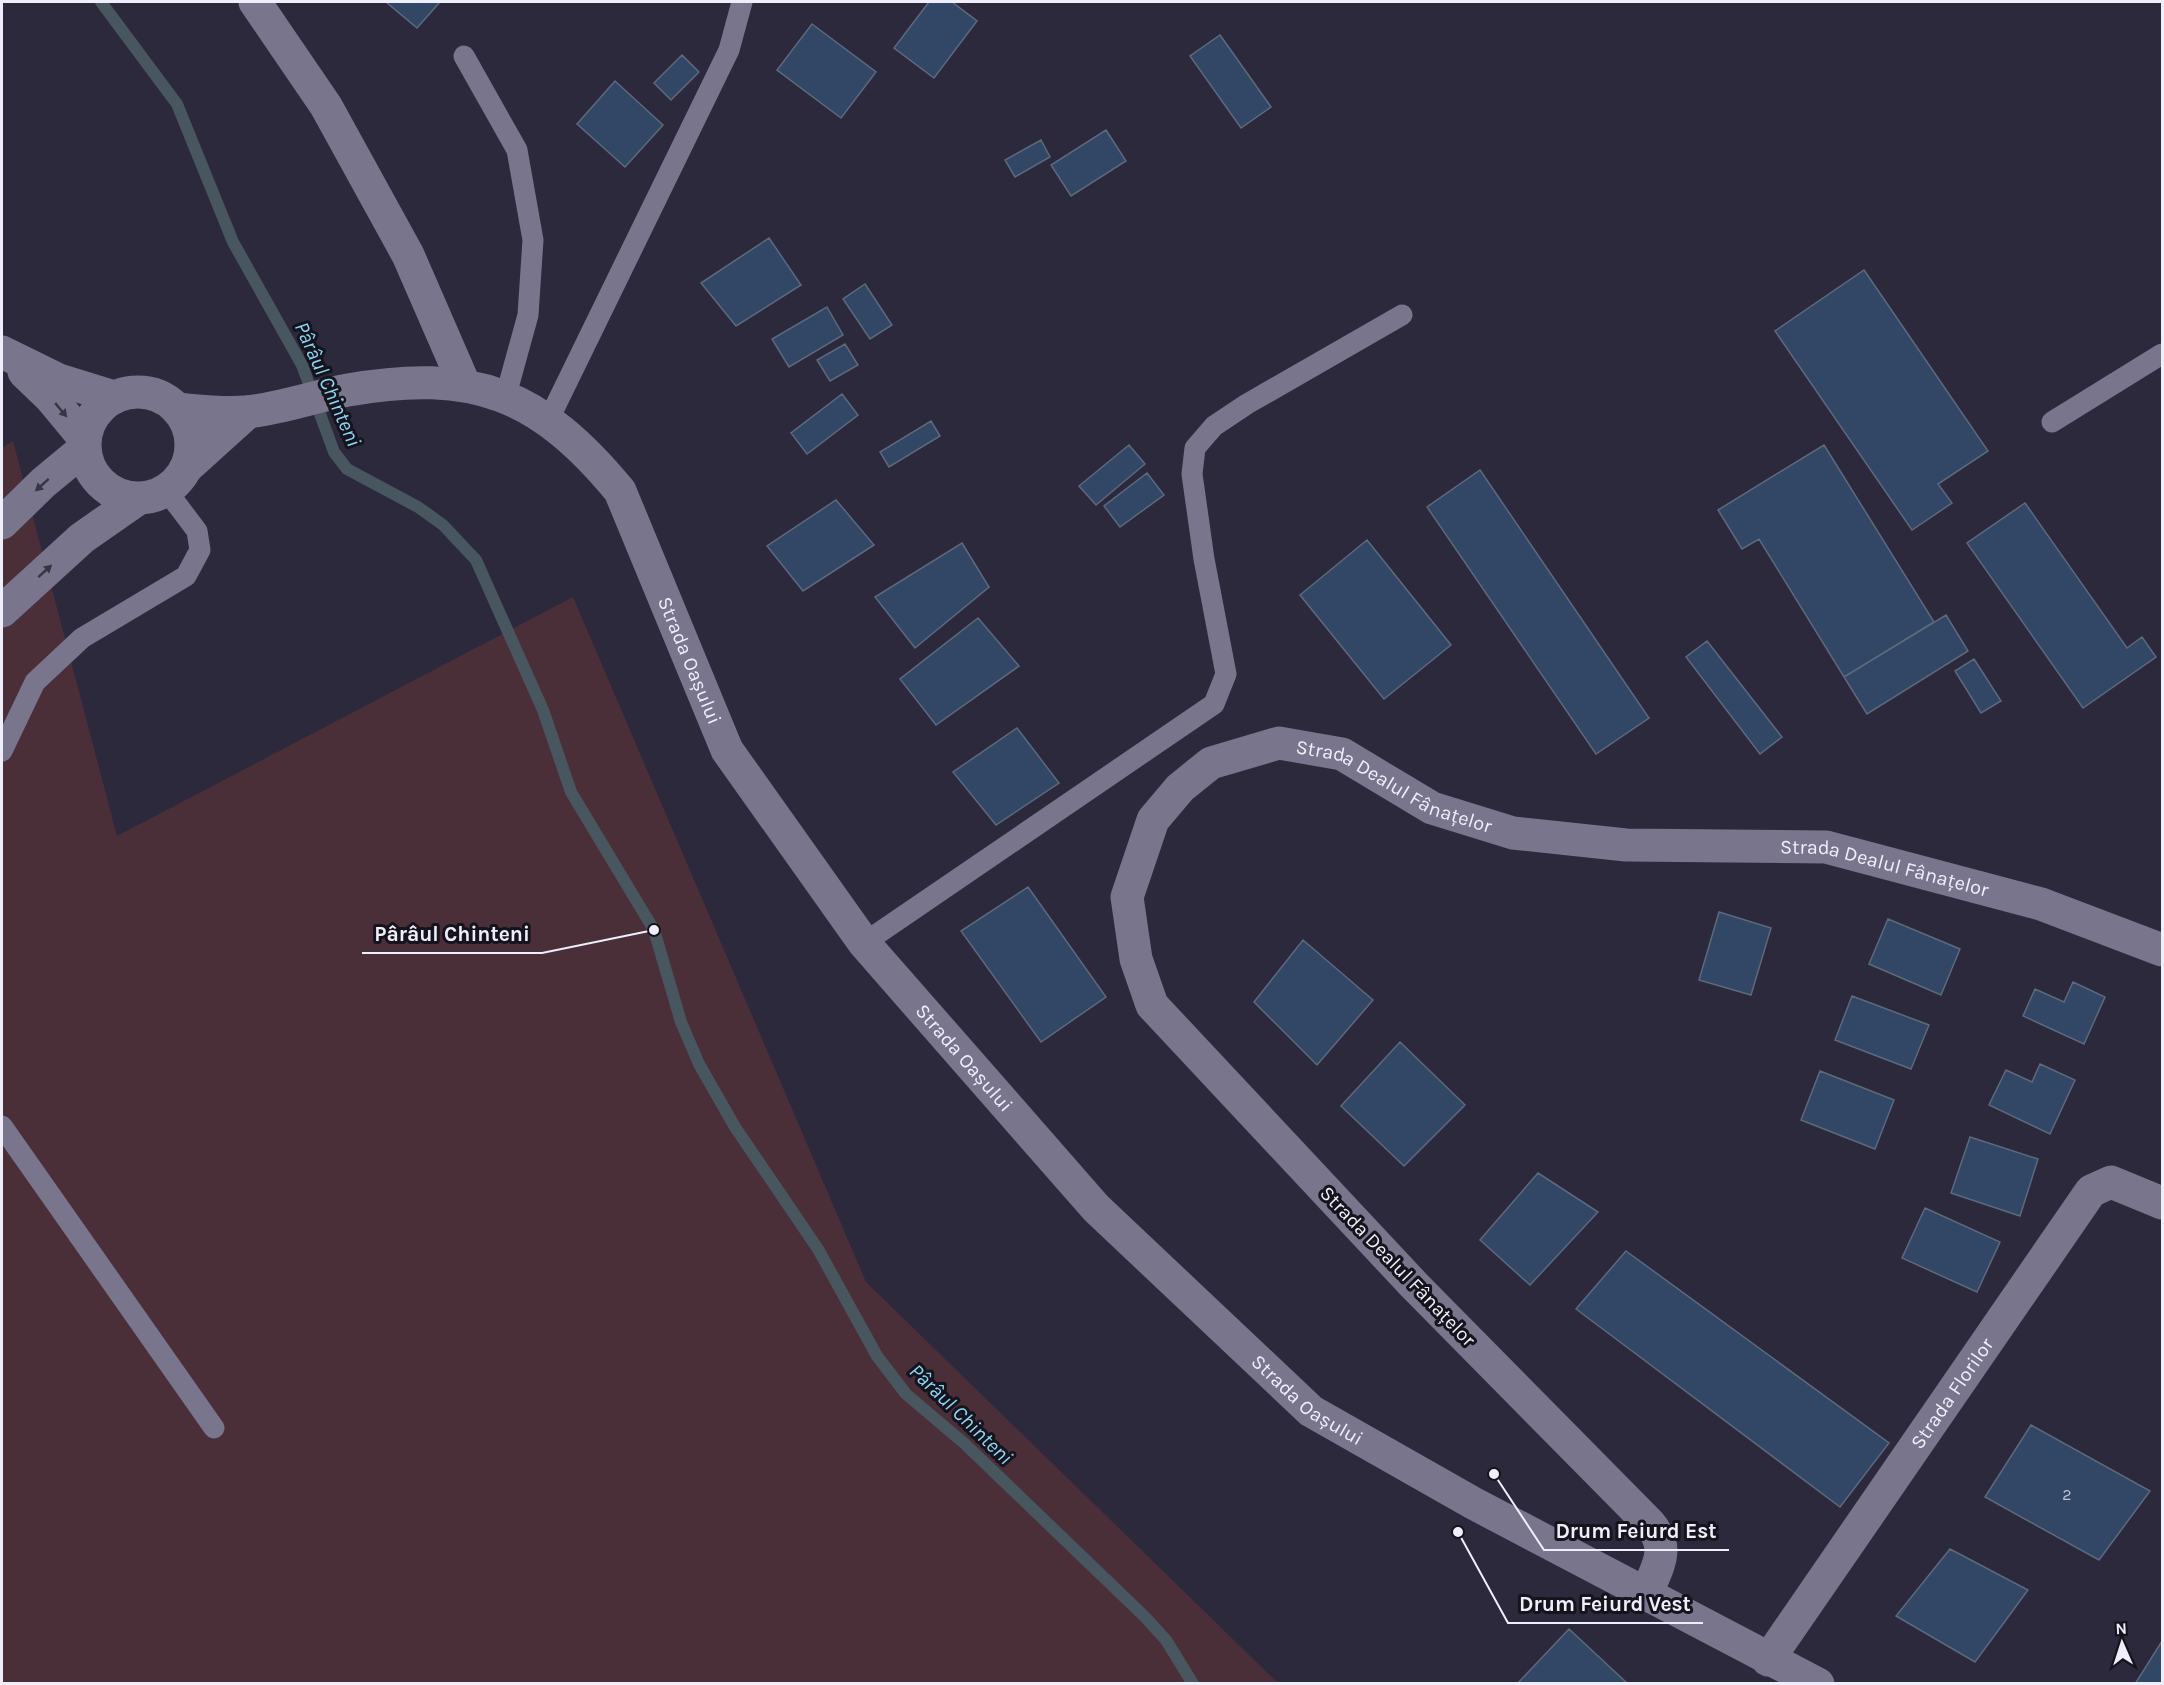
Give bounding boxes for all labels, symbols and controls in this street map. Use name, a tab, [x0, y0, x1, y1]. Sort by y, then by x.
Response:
water label: Pârâul Chinteni	[290, 318, 366, 450]
one-way arrow	[54, 402, 67, 417]
one-way arrow	[35, 478, 50, 491]
one-way arrow	[38, 565, 52, 579]
street label: Strada Oașului	[653, 593, 726, 728]
street label: Strada Dealul Fânațelor	[1294, 735, 1495, 838]
street label: Strada Dealul Fânațelor	[1780, 836, 1992, 902]
callout: Pârâul Chinteni	[362, 914, 542, 953]
text: Pârâul Chinteni	[374, 922, 530, 946]
street label: Strada Oașului	[911, 999, 1017, 1117]
street label: Strada Dealul Fânațelor	[1315, 1182, 1481, 1352]
street label: Strada Florilor	[1906, 1333, 1999, 1453]
street label: Strada Oașului	[1246, 1350, 1367, 1450]
water label: Pârâul Chinteni	[904, 1359, 1018, 1469]
house number: 2	[2062, 1485, 2072, 1504]
callout: Drum Feiurd Est	[1544, 1511, 1729, 1550]
text: Drum Feiurd Est	[1555, 1519, 1717, 1543]
callout: Drum Feiurd Vest	[1508, 1584, 1703, 1623]
text: Drum Feiurd Vest	[1519, 1592, 1691, 1616]
north arrow	[2092, 1613, 2152, 1673]
text: N	[2115, 1619, 2127, 1638]

